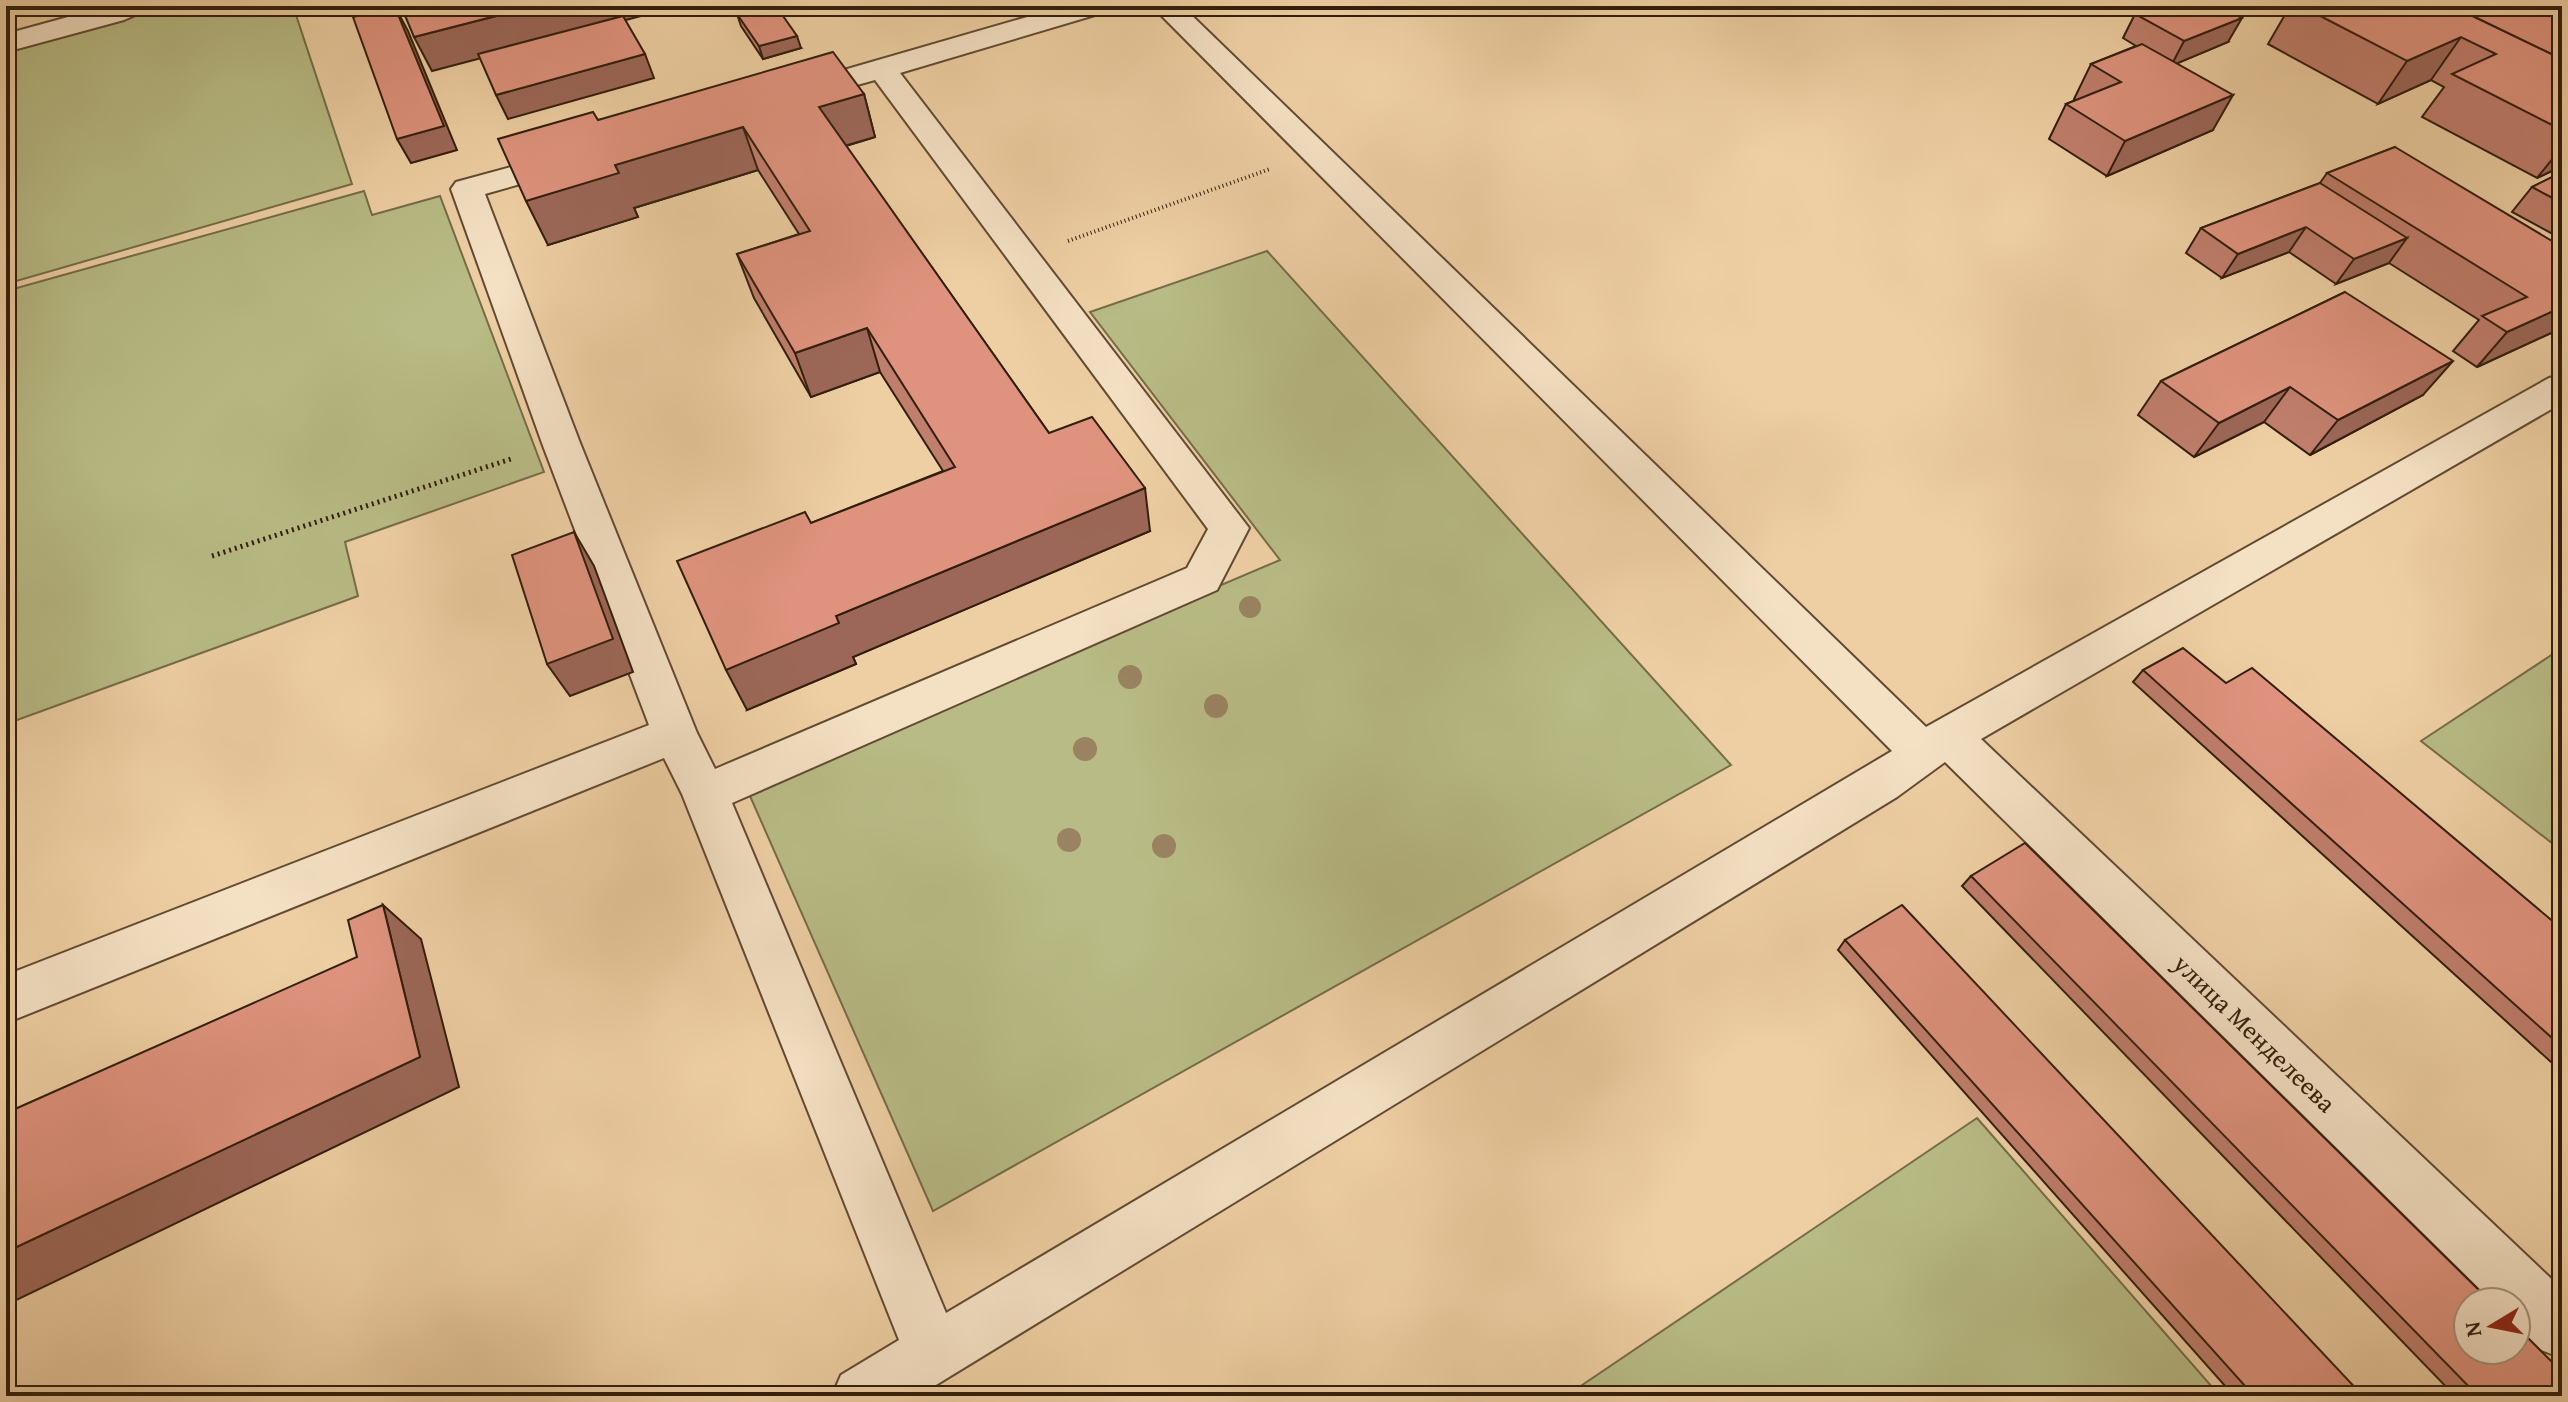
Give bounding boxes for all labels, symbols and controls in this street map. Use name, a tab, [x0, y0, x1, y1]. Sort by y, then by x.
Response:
street label: улица Менделеева	[2164, 944, 2346, 1122]
north arrow	[2452, 1286, 2532, 1366]
text: N	[2455, 1319, 2489, 1339]

